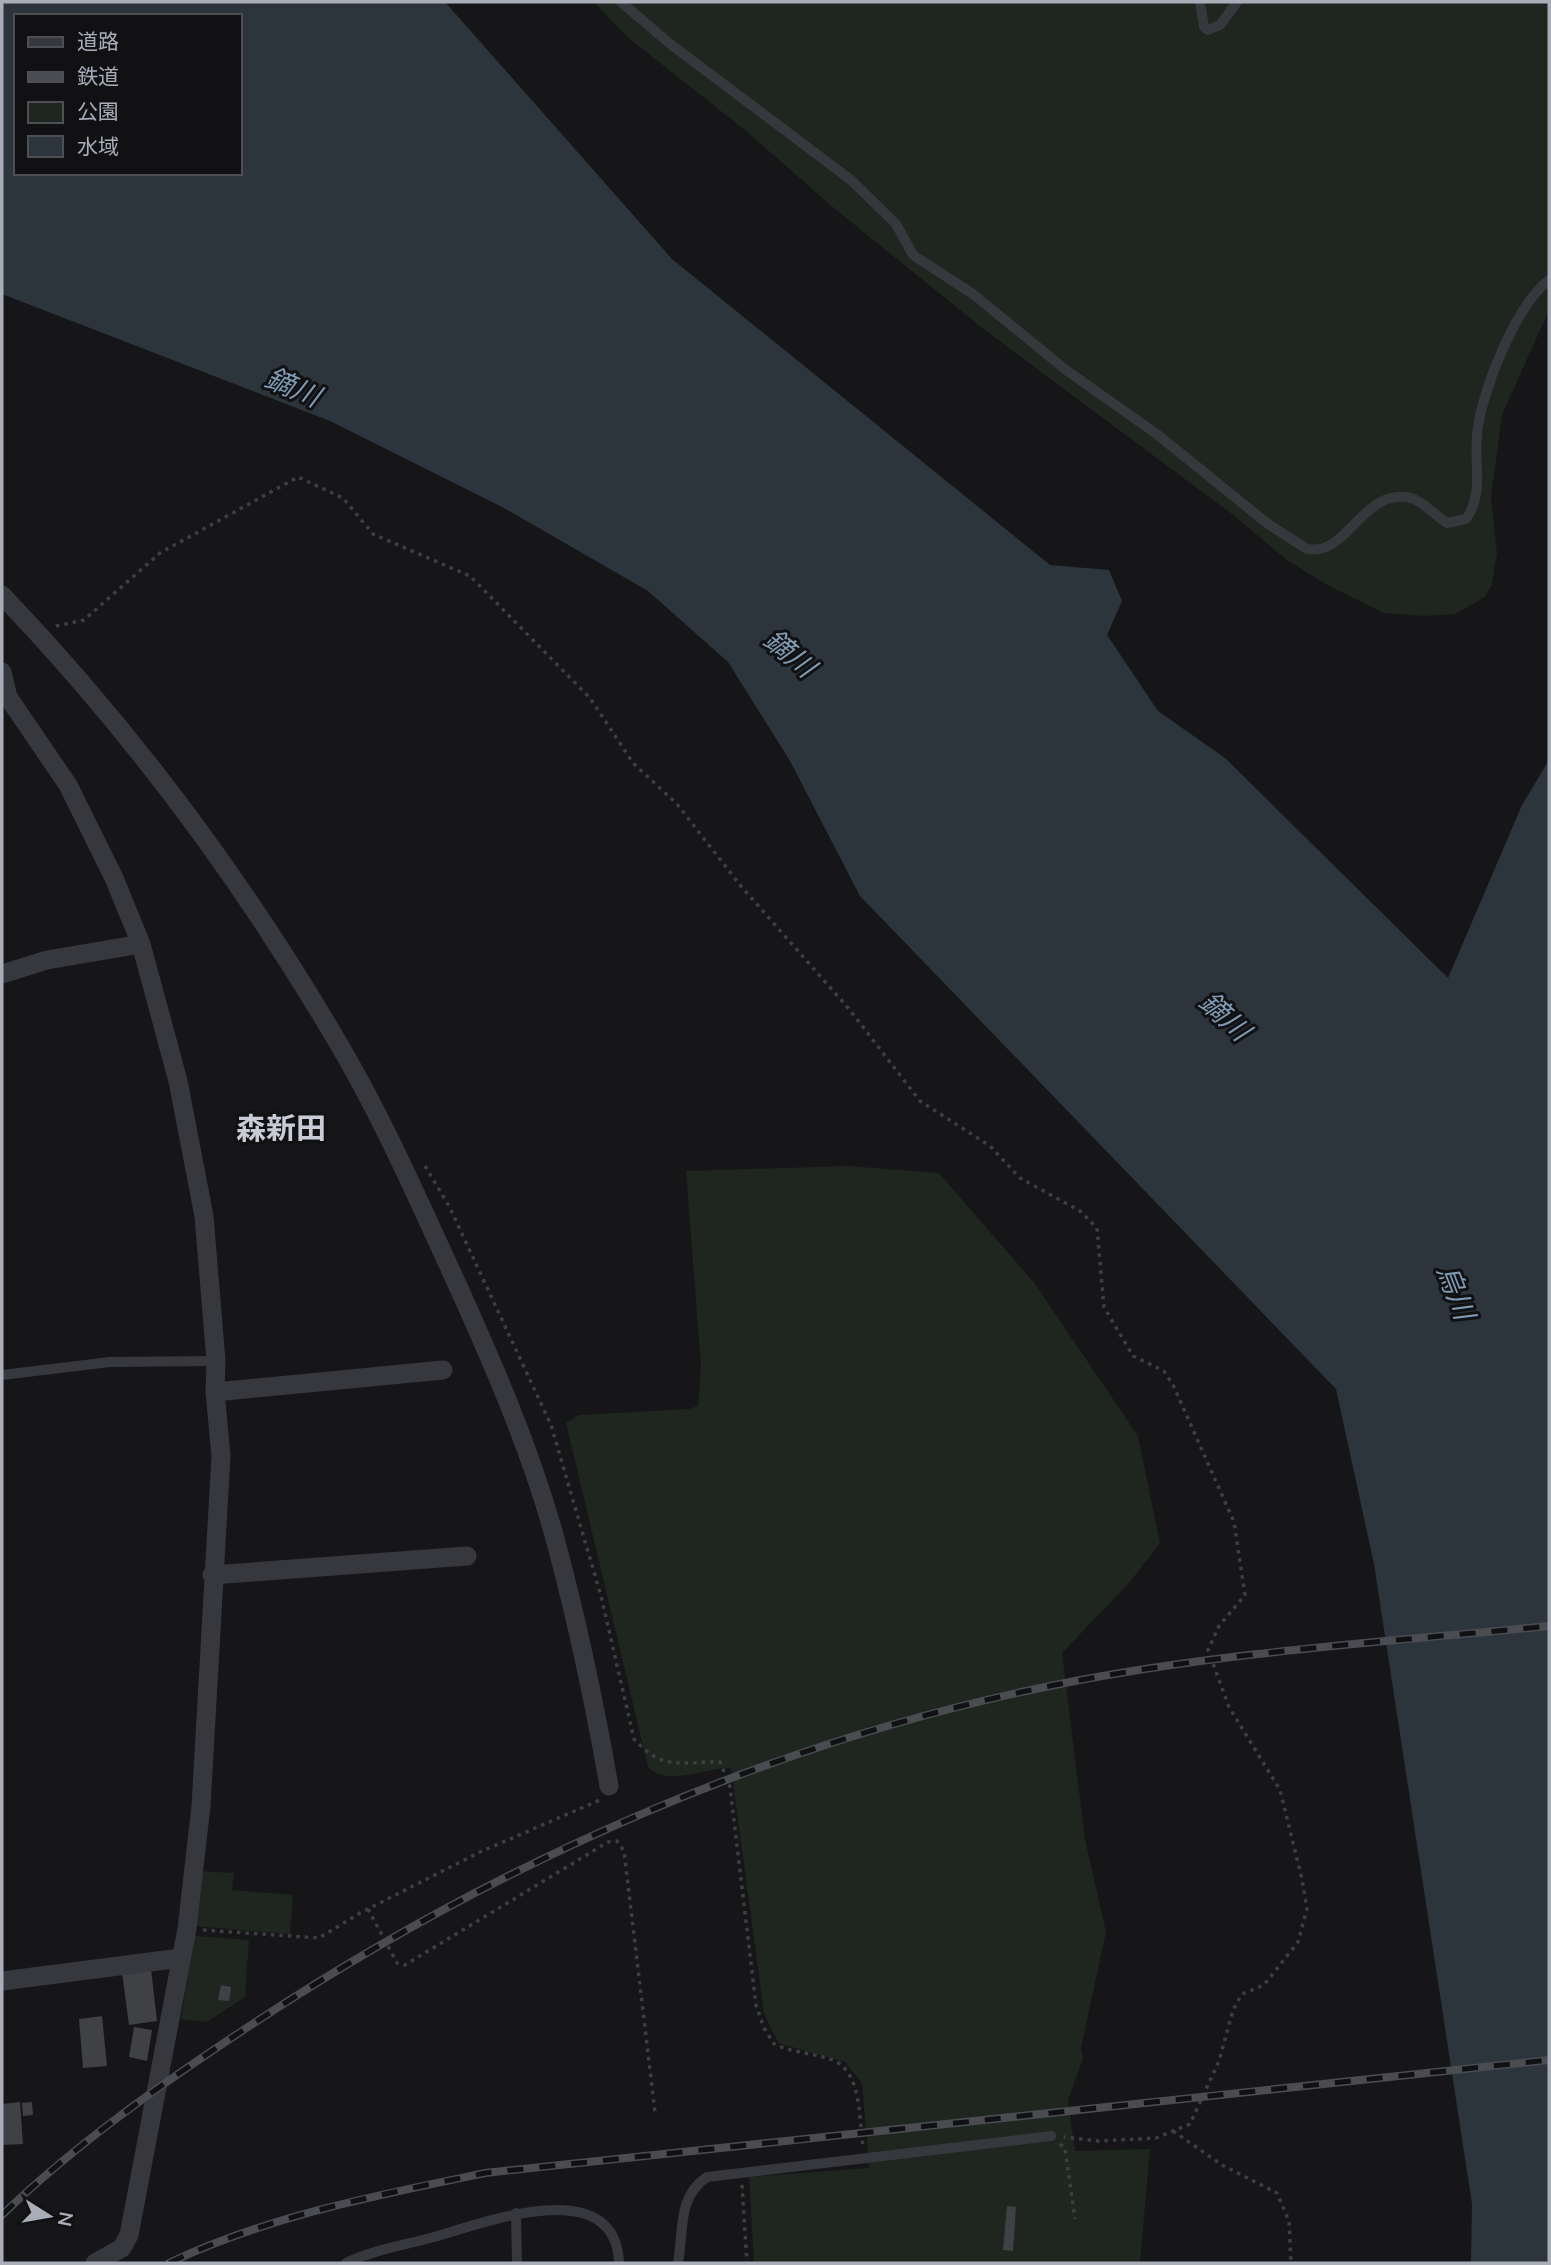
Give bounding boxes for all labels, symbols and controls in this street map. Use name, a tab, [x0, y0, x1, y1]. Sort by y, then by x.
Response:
legend	[14, 14, 242, 175]
text: 道路	[77, 28, 119, 54]
text: 鉄道	[77, 63, 119, 89]
text: 公園	[77, 98, 119, 124]
text: 水域	[77, 133, 119, 159]
water label: 鏑川	[261, 359, 329, 415]
water label: 鏑川	[758, 621, 825, 686]
water label: 鏑川	[1193, 984, 1260, 1050]
district label: 森新田	[236, 1109, 326, 1147]
water label: 烏川	[1430, 1259, 1484, 1327]
north arrow	[14, 2181, 84, 2251]
text: N	[53, 2210, 79, 2229]

